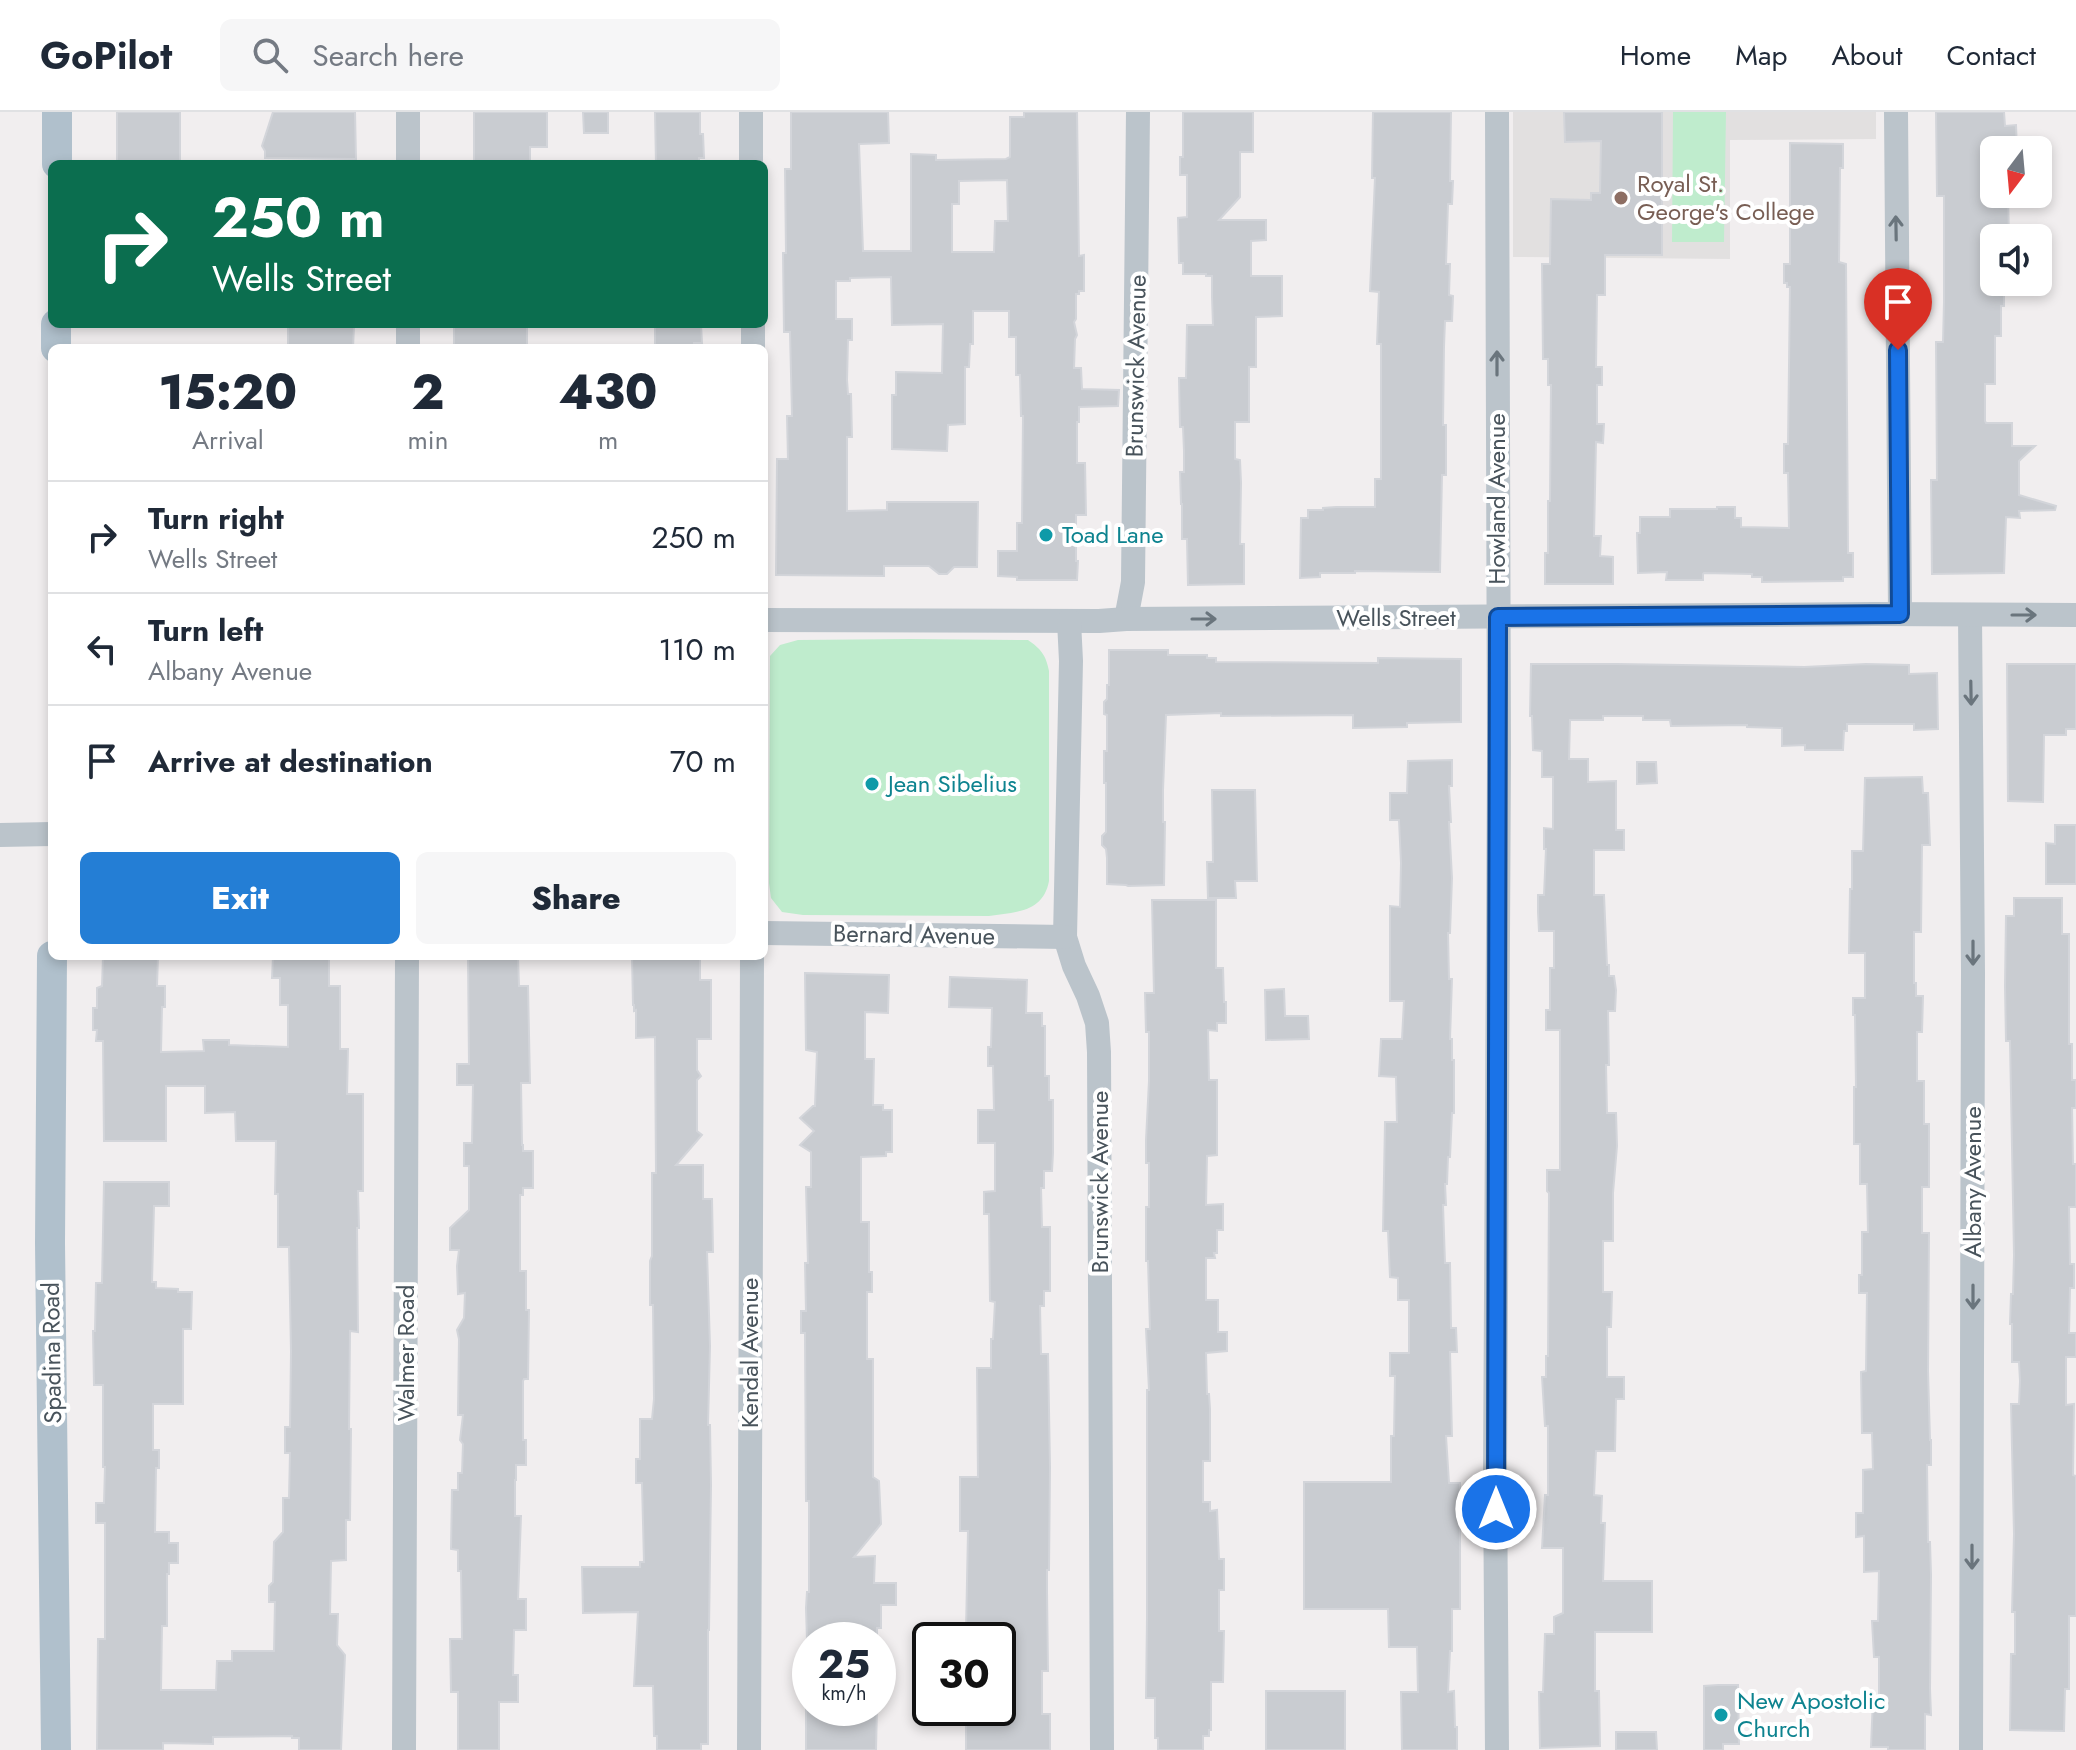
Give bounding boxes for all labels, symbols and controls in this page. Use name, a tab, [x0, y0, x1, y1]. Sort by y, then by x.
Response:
search box	[220, 19, 780, 91]
text: GoPilot	[40, 28, 172, 83]
icon: search	[248, 33, 292, 77]
text: Search here	[312, 34, 464, 77]
text: Home	[1620, 35, 1691, 76]
text: Map	[1735, 35, 1787, 76]
text: About	[1831, 35, 1903, 76]
text: Contact	[1947, 35, 2036, 76]
north arrow	[1980, 136, 2052, 208]
map controls	[1980, 136, 2052, 296]
place label: Royal St. George's College	[1637, 166, 1815, 229]
text: 250 m	[212, 177, 385, 258]
marker: Royal St. George's College	[1612, 189, 1630, 207]
icon: right	[80, 192, 184, 296]
one-way arrow	[1889, 215, 1904, 242]
button: sound	[1980, 224, 2052, 296]
text: Wells Street	[212, 252, 391, 304]
pin	[1864, 268, 1932, 350]
street label: Brunswick Avenue	[1116, 274, 1155, 458]
icon: arrive	[1876, 280, 1920, 324]
one-way arrow	[1489, 350, 1505, 377]
text: 15:20	[158, 358, 297, 427]
text: 2	[412, 358, 444, 427]
text: 430	[559, 358, 657, 427]
street label: Howland Avenue	[1479, 413, 1514, 585]
text: Arrival	[192, 421, 264, 459]
text: min	[408, 421, 448, 459]
text: m	[598, 421, 618, 459]
text: Turn right	[148, 497, 284, 540]
icon: right	[80, 515, 124, 559]
text: 250 m	[652, 516, 736, 559]
place label: Toad Lane	[1062, 517, 1164, 552]
marker: Toad Lane	[1037, 526, 1055, 544]
text: Wells Street	[148, 540, 277, 578]
street label: Wells Street	[1336, 600, 1456, 635]
one-way arrow	[2010, 607, 2037, 623]
text: Turn left	[148, 609, 263, 652]
one-way arrow	[1190, 611, 1217, 627]
icon: left	[80, 627, 124, 671]
text: 110 m	[659, 628, 736, 671]
text: Albany Avenue	[148, 652, 312, 690]
one-way arrow	[1963, 679, 1979, 706]
icon: arrive	[80, 739, 124, 783]
text: Arrive at destination	[148, 740, 433, 783]
text: 70 m	[670, 740, 736, 783]
place label: Jean Sibelius	[885, 766, 1017, 801]
marker: Jean Sibelius	[863, 775, 881, 793]
button: Exit	[80, 852, 400, 944]
button: Share	[416, 852, 736, 944]
street label: Bernard Avenue	[833, 916, 995, 953]
one-way arrow	[1965, 939, 1981, 966]
street label: Brunswick Avenue	[1082, 1091, 1117, 1273]
street label: Albany Avenue	[1955, 1106, 1990, 1258]
street label: Kendal Avenue	[732, 1278, 767, 1428]
street label: Spadina Road	[33, 1282, 70, 1424]
one-way arrow	[1965, 1283, 1981, 1310]
street label: Walmer Road	[388, 1285, 423, 1421]
position arrow	[1454, 1467, 1538, 1551]
one-way arrow	[1964, 1543, 1980, 1570]
speed limit sign: 30	[912, 1622, 1016, 1726]
text: 25	[818, 1635, 870, 1693]
text: km/h	[821, 1679, 867, 1708]
place label: New Apostolic Church	[1737, 1683, 1886, 1746]
marker: New Apostolic Church	[1712, 1706, 1730, 1724]

